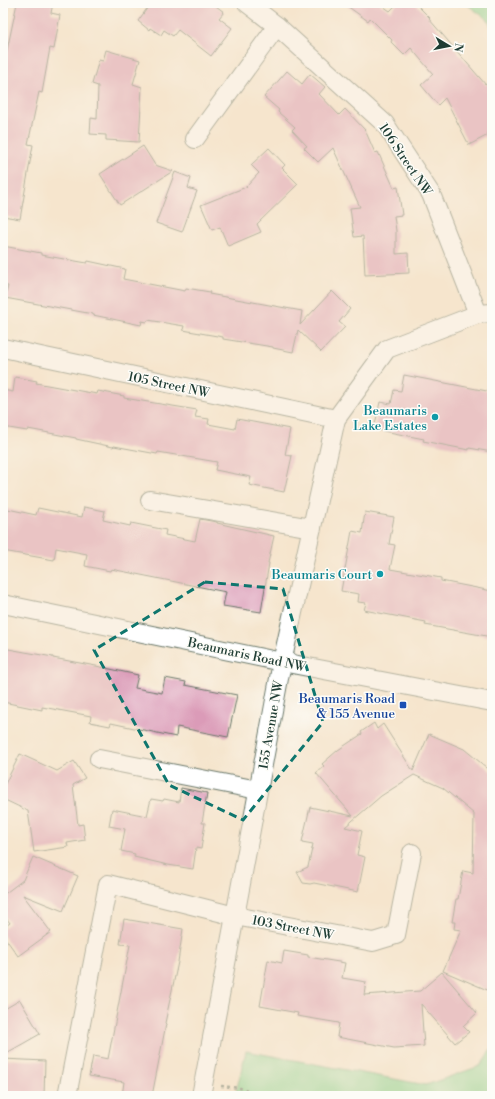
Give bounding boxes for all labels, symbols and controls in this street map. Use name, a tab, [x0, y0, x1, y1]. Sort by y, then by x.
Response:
north arrow	[429, 26, 469, 66]
text: N	[450, 42, 466, 53]
street label: 106 Street NW	[375, 120, 436, 200]
street label: 105 Street NW	[126, 369, 212, 402]
place label: Beaumaris Lake Estates	[353, 403, 427, 434]
marker: Beaumaris Lake Estates	[430, 412, 440, 422]
place label: Beaumaris Court	[271, 567, 372, 583]
marker: Beaumaris Court	[375, 569, 385, 579]
street label: Beaumaris Road NW	[185, 634, 309, 676]
street label: 155 Avenue NW	[255, 678, 287, 771]
place label: Beaumaris Road & 155 Avenue	[298, 691, 396, 722]
marker: Beaumaris Road & 155 Avenue	[398, 700, 408, 710]
street label: 103 Street NW	[250, 912, 336, 944]

